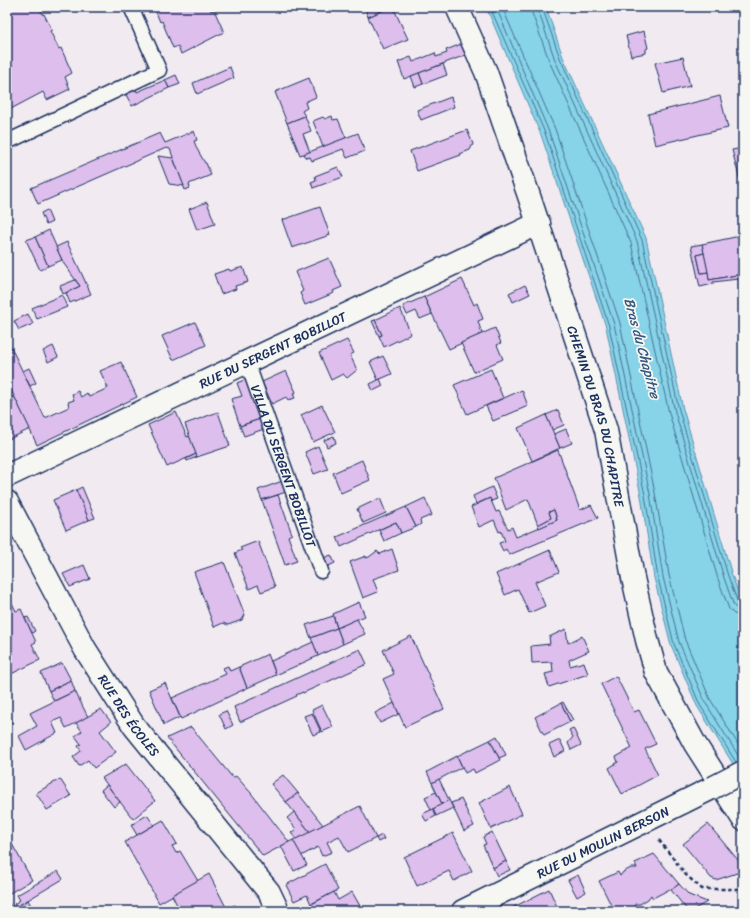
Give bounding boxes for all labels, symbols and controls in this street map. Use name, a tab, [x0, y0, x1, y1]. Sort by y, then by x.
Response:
water label: Bras du Chapitre	[617, 295, 668, 403]
street label: RUE DU SERGENT BOBILLOT	[195, 304, 352, 395]
street label: CHEMIN DU BRAS DU CHAPITRE	[561, 322, 631, 510]
street label: VILLA DU SERGENT BOBILLOT	[244, 381, 324, 551]
street label: RUE DES ÉCOLES	[92, 669, 166, 762]
street label: RUE DU MOULIN BERSON	[532, 799, 673, 885]

